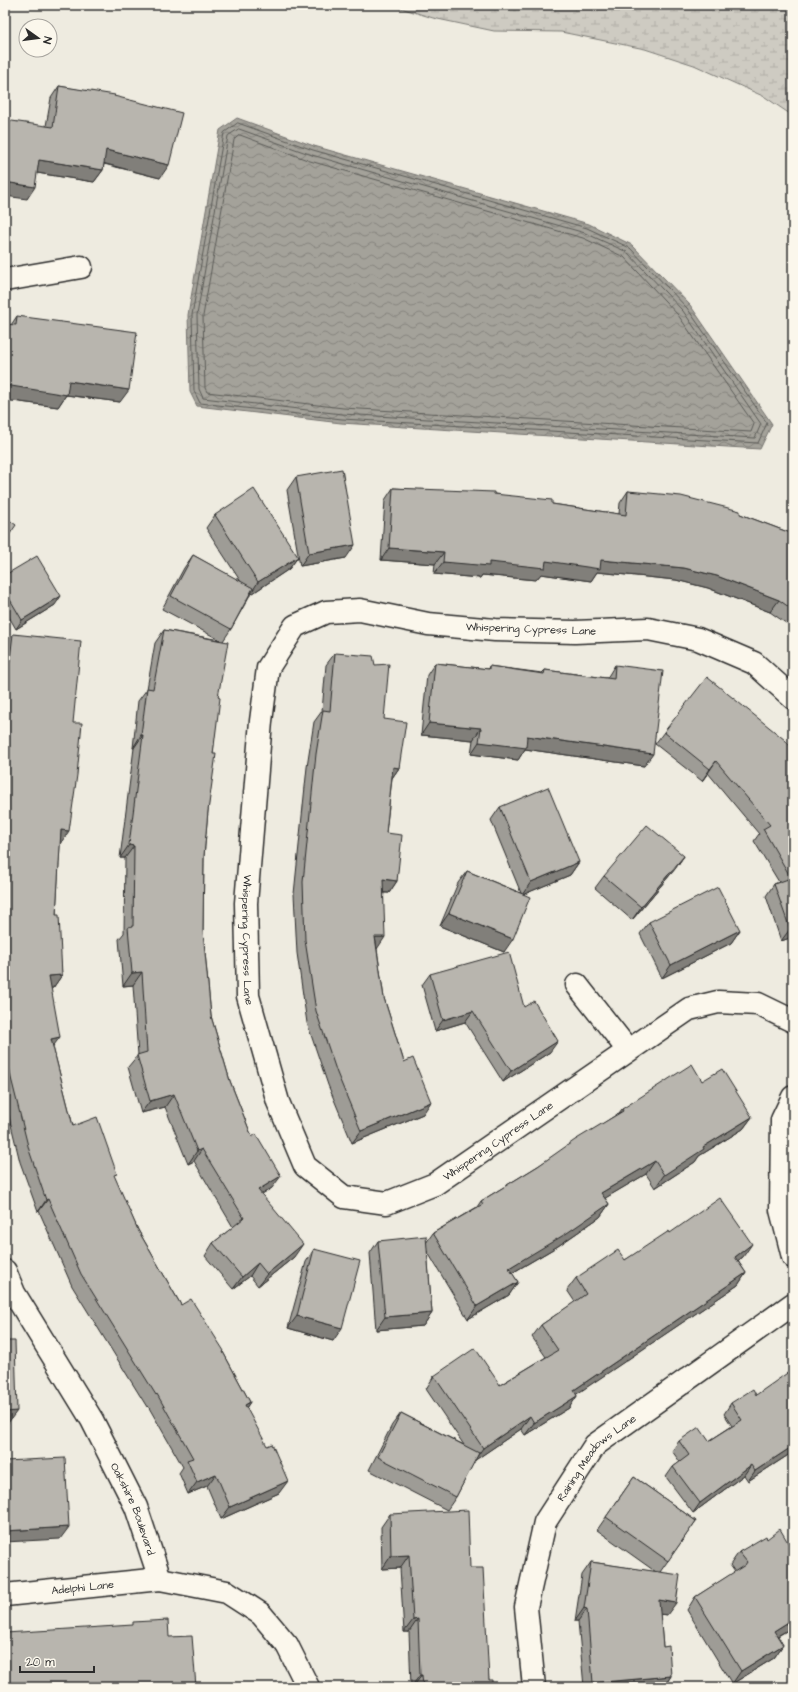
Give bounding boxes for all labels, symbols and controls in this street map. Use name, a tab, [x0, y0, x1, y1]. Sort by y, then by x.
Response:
north arrow	[18, 18, 58, 58]
text: N	[39, 35, 55, 46]
street label: Whispering Cypress Lane	[466, 619, 596, 640]
street label: Whispering Cypress Lane	[238, 874, 258, 1007]
street label: Whispering Cypress Lane	[440, 1097, 556, 1184]
street label: Raining Meadows Lane	[553, 1411, 639, 1504]
street label: Oakshire Boulevard	[107, 1460, 159, 1557]
street label: Adelphi Lane	[51, 1576, 115, 1598]
scale bar	[20, 1648, 94, 1674]
text: 20 m	[26, 1654, 55, 1671]

